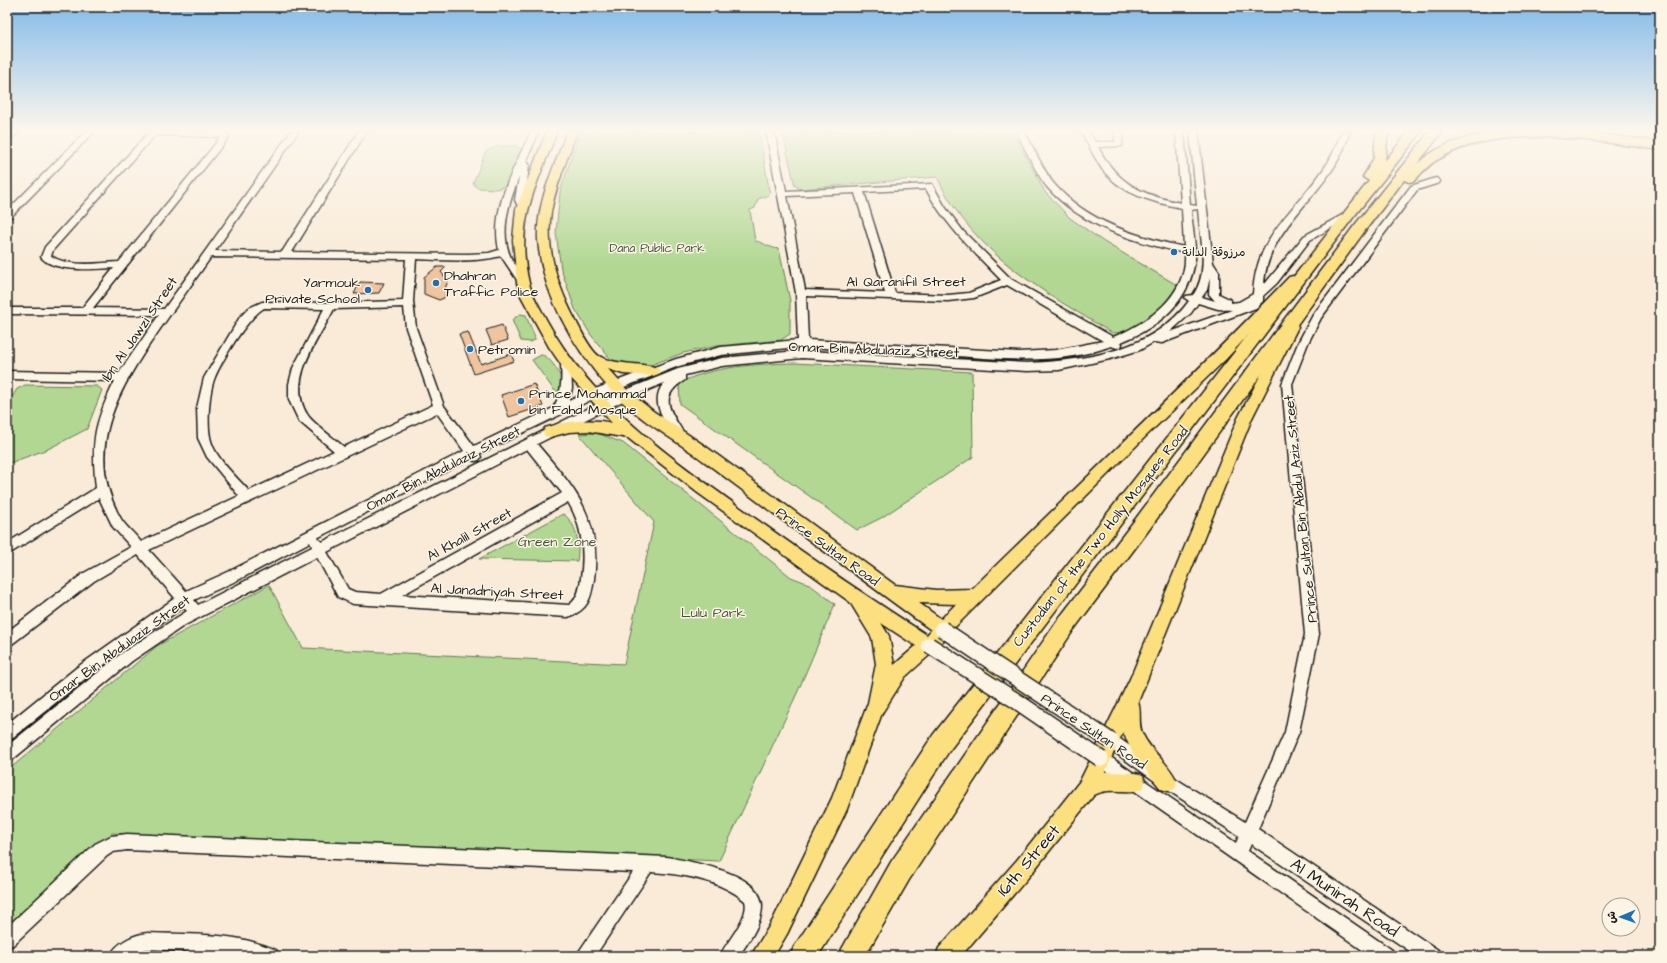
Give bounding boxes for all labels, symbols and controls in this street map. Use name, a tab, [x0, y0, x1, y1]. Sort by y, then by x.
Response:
park label: Dana Public Park	[609, 240, 705, 257]
place label: مرزوقة الدانة	[1182, 244, 1245, 261]
marker: مرزوقة الدانة	[1169, 247, 1179, 257]
place label: Dhahran Traffic Police	[444, 266, 539, 302]
street label: Al Qaranifil Street	[846, 272, 966, 292]
street label: Ibn Al Jawzi Street	[97, 273, 183, 386]
place label: Yarmouk Private School	[265, 273, 360, 309]
marker: Dhahran Traffic Police	[431, 278, 441, 288]
marker: Yarmouk Private School	[363, 285, 373, 295]
street label: Omar Bin Abdulaziz Street	[788, 337, 960, 363]
place label: Petromin	[478, 340, 536, 360]
marker: Petromin	[465, 344, 475, 354]
place label: Prince Mohammad bin Fahd Mosque	[529, 384, 646, 420]
street label: Prince Sultan Bin Abdul Aziz Street	[1279, 394, 1323, 624]
marker: Prince Mohammad bin Fahd Mosque	[516, 396, 526, 406]
street label: Omar Bin Abdulaziz Street	[363, 421, 524, 517]
street label: Custodian of the Two Holly Mosques Road	[1008, 422, 1193, 651]
street label: Prince Sultan Road	[772, 502, 883, 591]
street label: Al Khalil Street	[423, 503, 516, 567]
park label: Green Zone	[518, 532, 597, 552]
street label: Al Janadriyah Street	[430, 579, 564, 605]
street label: Omar Bin Abdulaziz Street	[45, 590, 195, 707]
park label: Lulu Park	[681, 603, 745, 623]
street label: Prince Sultan Road	[1037, 689, 1150, 775]
street label: 16th Street	[991, 819, 1066, 902]
street label: Al Munirah Road	[1285, 853, 1404, 943]
north arrow	[1601, 897, 1641, 937]
text: ش	[1604, 911, 1619, 924]

